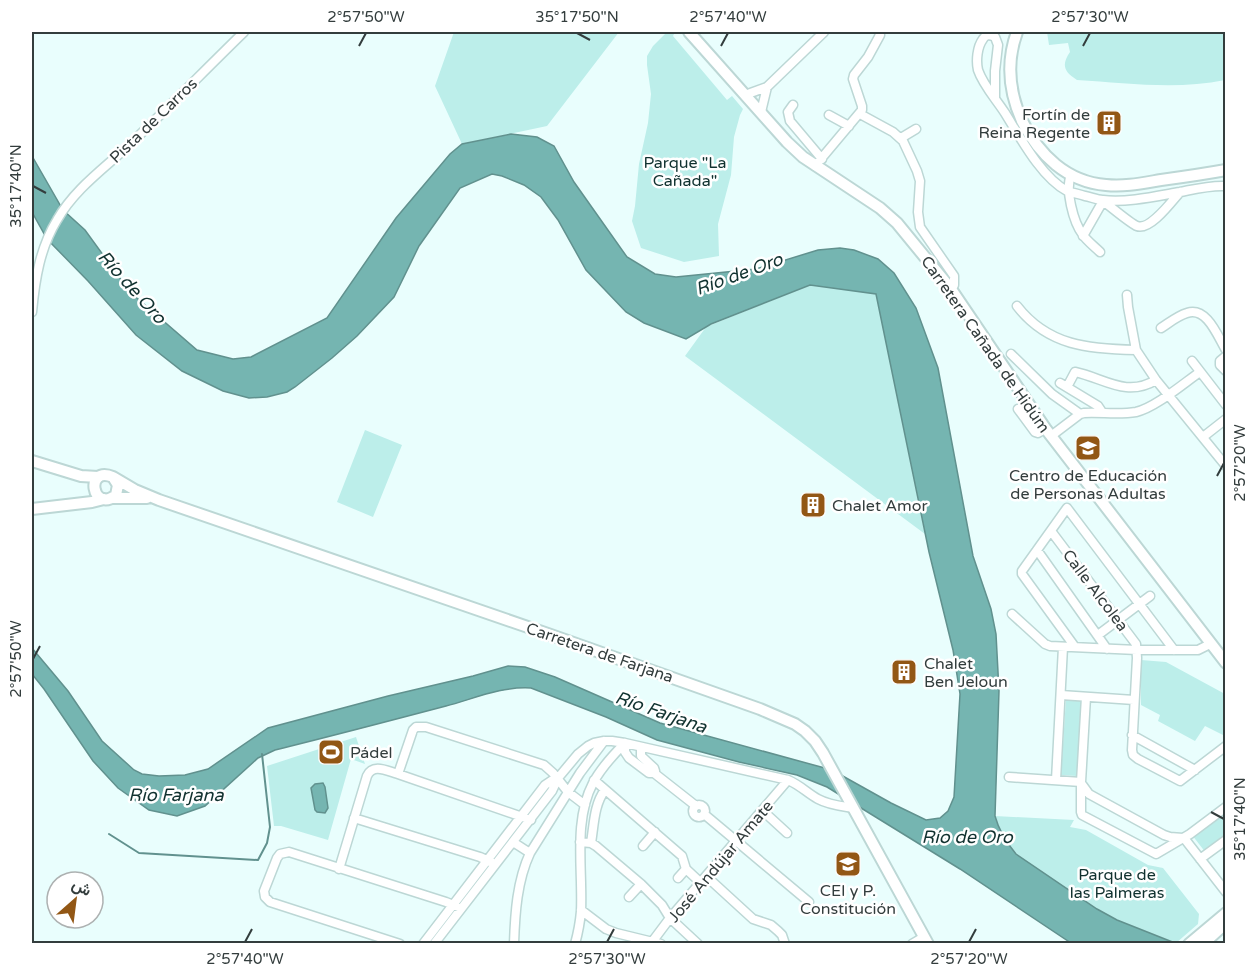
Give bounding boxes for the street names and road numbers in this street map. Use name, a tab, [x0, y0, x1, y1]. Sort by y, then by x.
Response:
street label: Pista de Carros	[106, 74, 202, 168]
street label: Carretera Cañada de Hidúm	[916, 252, 1054, 437]
street label: Calle Alcolea	[1058, 546, 1132, 635]
street label: Carretera de Farjana	[523, 618, 676, 688]
street label: José Andújar Amate	[664, 797, 778, 927]

